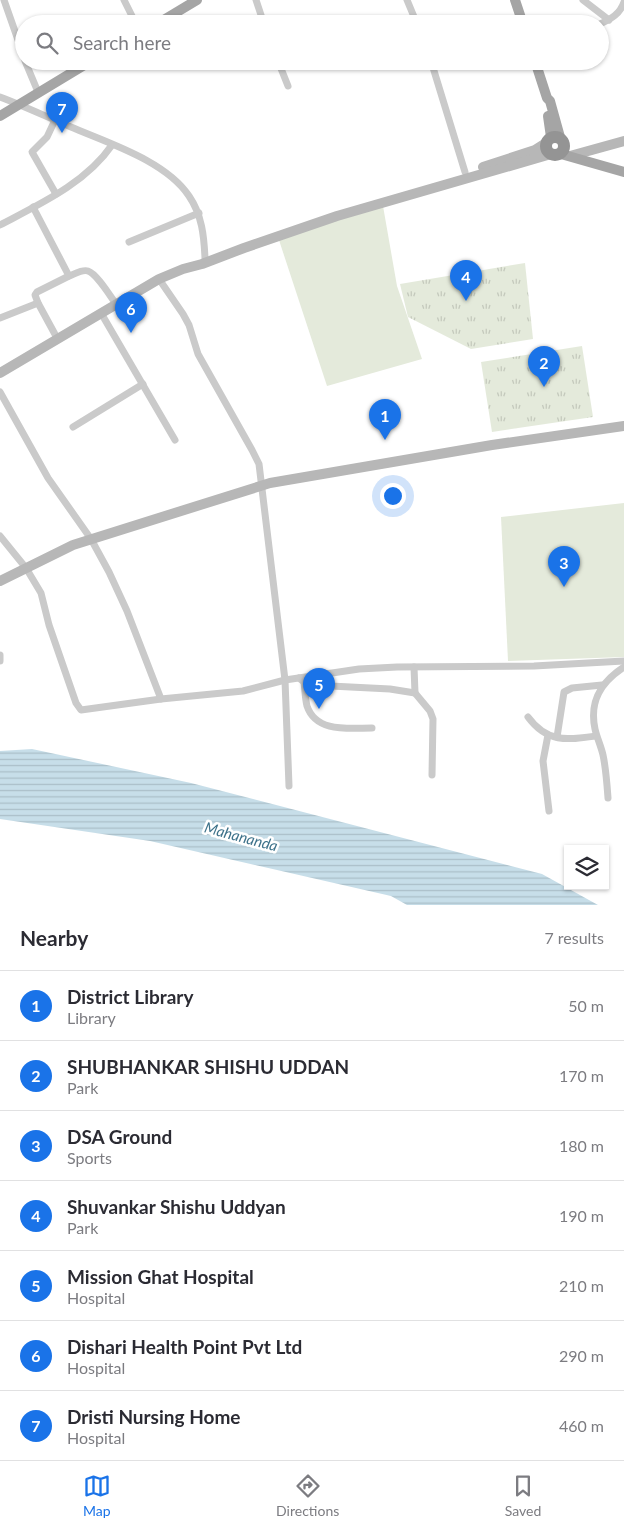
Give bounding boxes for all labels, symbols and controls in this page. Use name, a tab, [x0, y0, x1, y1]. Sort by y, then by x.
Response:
search box	[15, 15, 609, 70]
icon: search	[33, 29, 61, 57]
text: Search here	[73, 31, 171, 54]
pin: 7	[46, 92, 78, 133]
pin: 4	[450, 260, 482, 301]
pin: 6	[115, 292, 147, 333]
pin: 2	[528, 346, 560, 387]
pin: 1	[369, 399, 401, 440]
your location	[380, 483, 406, 509]
pin: 3	[548, 546, 580, 587]
pin: 5	[303, 668, 335, 709]
water label: Mahananda	[203, 818, 280, 855]
map controls	[564, 845, 609, 890]
button: layers	[564, 845, 609, 890]
text: Nearby	[20, 925, 88, 950]
text: 7 results	[544, 928, 604, 947]
text: District Library	[67, 985, 193, 1008]
text: 1	[31, 996, 41, 1015]
text: 50 m	[568, 996, 604, 1015]
text: Library	[67, 1008, 116, 1027]
text: SHUBHANKAR SHISHU UDDAN	[67, 1055, 349, 1078]
text: 2	[31, 1066, 41, 1085]
text: 170 m	[559, 1066, 604, 1085]
text: Park	[67, 1078, 98, 1097]
text: DSA Ground	[67, 1125, 172, 1148]
text: 3	[31, 1136, 41, 1155]
text: 180 m	[559, 1136, 604, 1155]
text: Sports	[67, 1148, 112, 1167]
text: Shuvankar Shishu Uddyan	[67, 1195, 286, 1218]
text: 4	[31, 1206, 41, 1225]
text: 190 m	[559, 1206, 604, 1225]
text: Park	[67, 1218, 98, 1237]
text: Mission Ghat Hospital	[67, 1265, 254, 1288]
text: 5	[31, 1276, 41, 1295]
text: 210 m	[559, 1276, 604, 1295]
text: Hospital	[67, 1288, 125, 1307]
text: Dishari Health Point Pvt Ltd	[67, 1335, 302, 1358]
text: 6	[31, 1346, 41, 1365]
text: 290 m	[559, 1346, 604, 1365]
text: Hospital	[67, 1358, 125, 1377]
text: Dristi Nursing Home	[67, 1405, 240, 1428]
text: 7	[31, 1416, 41, 1435]
text: 460 m	[559, 1416, 604, 1435]
text: Hospital	[67, 1428, 125, 1447]
tab: Map	[83, 1472, 111, 1519]
tab: Directions	[276, 1472, 339, 1519]
tab: Saved	[505, 1472, 541, 1519]

